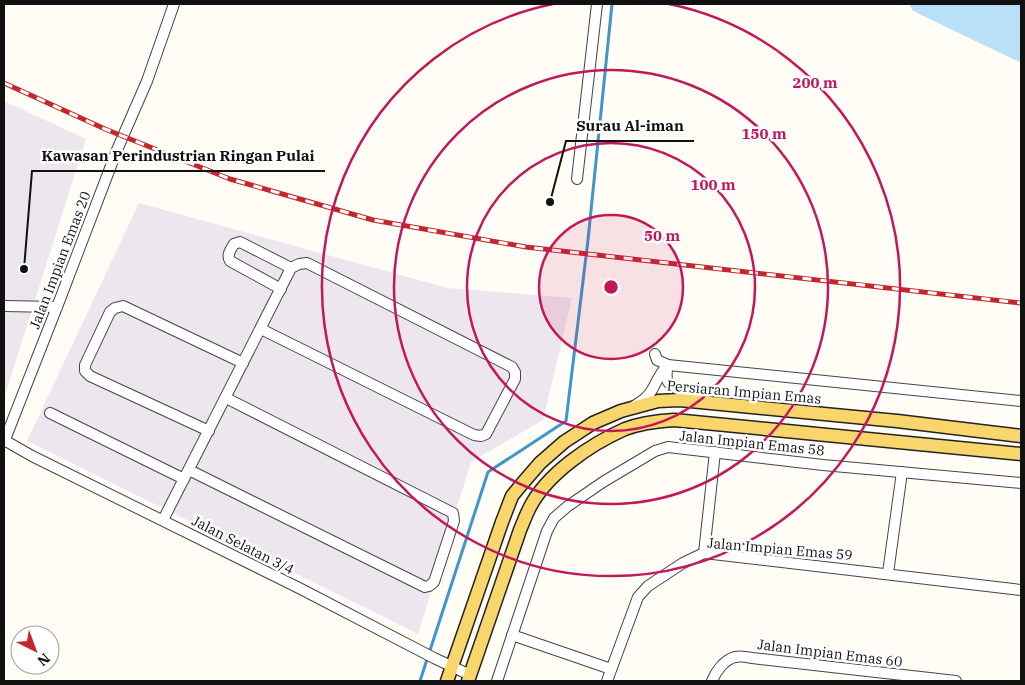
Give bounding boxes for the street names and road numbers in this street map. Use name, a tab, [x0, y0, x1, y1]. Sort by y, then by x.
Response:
street label: Jalan Impian Emas 20	[25, 189, 95, 331]
street label: Persiaran Impian Emas	[666, 376, 822, 408]
street label: Jalan Impian Emas 58	[679, 426, 825, 460]
street label: Jalan Selatan 3/4	[189, 512, 297, 578]
street label: Jalan Impian Emas 59	[707, 534, 853, 564]
street label: Jalan Impian Emas 60	[757, 635, 903, 671]

